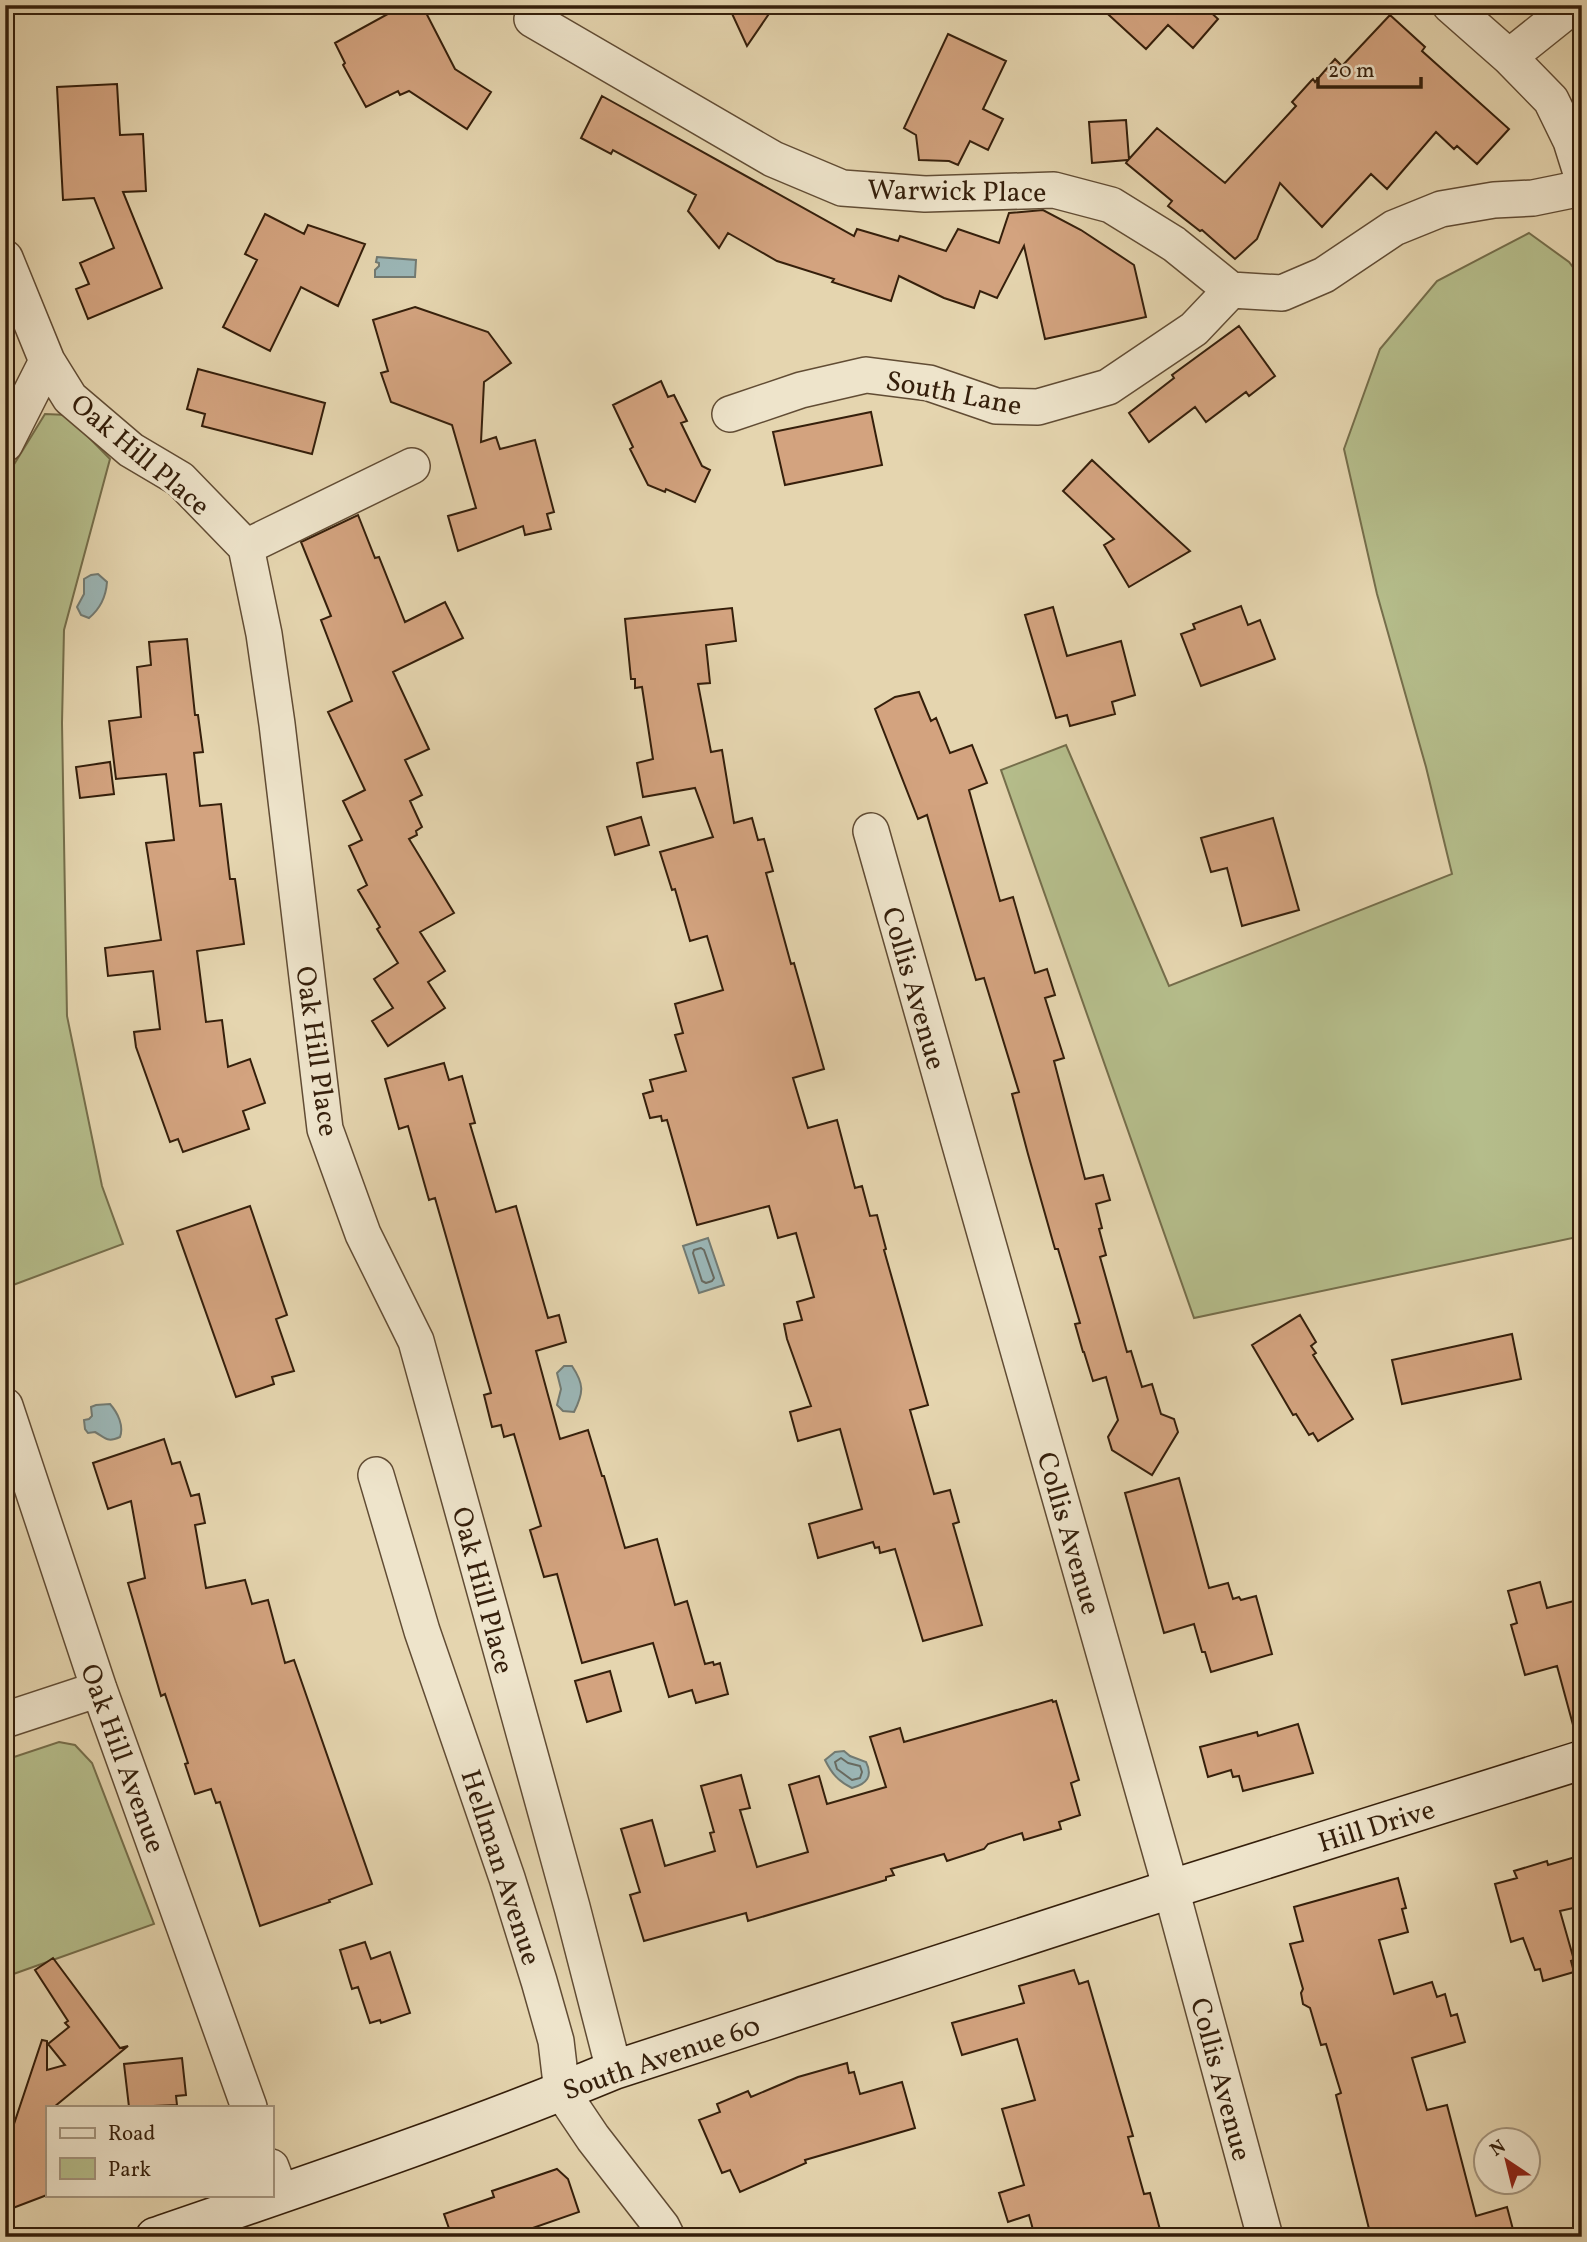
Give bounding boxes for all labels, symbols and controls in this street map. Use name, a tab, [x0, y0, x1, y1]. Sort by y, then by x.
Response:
scale bar	[1318, 46, 1421, 90]
text: 20 m	[1328, 57, 1374, 86]
street label: Warwick Place	[867, 171, 1047, 214]
street label: South Lane	[882, 362, 1025, 427]
street label: Oak Hill Place	[61, 386, 218, 526]
street label: Collis Avenue	[871, 903, 954, 1074]
street label: Oak Hill Place	[284, 964, 347, 1139]
street label: Collis Avenue	[1026, 1448, 1109, 1619]
street label: Oak Hill Place	[441, 1503, 523, 1679]
street label: Oak Hill Avenue	[69, 1659, 174, 1859]
street label: Hellman Avenue	[450, 1765, 550, 1971]
street label: Hill Drive	[1314, 1791, 1440, 1864]
street label: Collis Avenue	[1179, 1994, 1260, 2165]
street label: South Avenue 60	[558, 2007, 766, 2111]
legend	[46, 2106, 273, 2196]
text: Road	[108, 2120, 155, 2149]
north arrow	[1472, 2126, 1542, 2196]
text: N	[1485, 2134, 1512, 2163]
text: Park	[108, 2156, 151, 2185]

